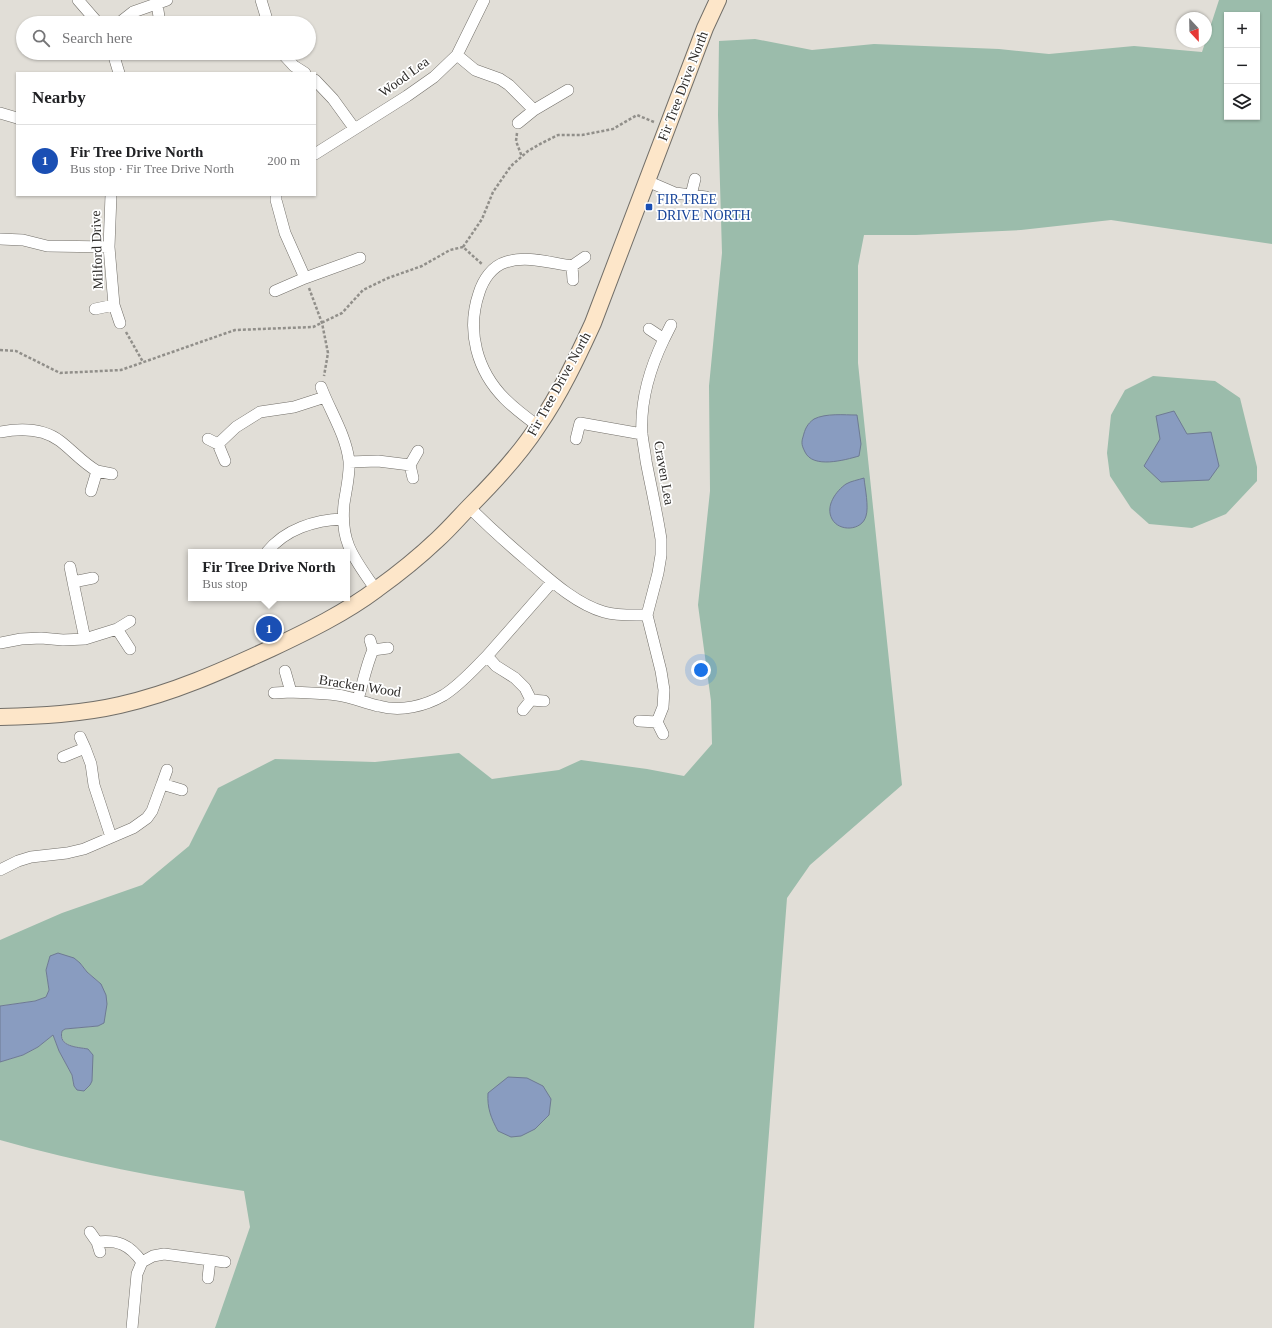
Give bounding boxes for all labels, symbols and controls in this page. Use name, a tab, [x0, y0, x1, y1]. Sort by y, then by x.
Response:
north arrow	[1176, 12, 1212, 48]
map controls	[1224, 12, 1260, 120]
button: +	[1224, 12, 1260, 48]
search box	[16, 16, 316, 60]
icon: search	[30, 27, 52, 49]
street label: Fir Tree Drive North	[655, 29, 711, 143]
text: Search here	[62, 30, 132, 46]
button: −	[1224, 48, 1260, 84]
street label: Wood Lea	[376, 54, 432, 100]
button: layers	[1224, 84, 1260, 120]
text: Nearby	[32, 88, 86, 107]
text: Fir Tree Drive North	[70, 144, 203, 160]
text: 1	[42, 153, 48, 168]
text: 200 m	[267, 153, 300, 168]
text: Bus stop · Fir Tree Drive North	[70, 161, 234, 176]
place label: FIR TREE DRIVE NORTH	[657, 192, 751, 223]
marker: FIR TREE DRIVE NORTH	[644, 202, 654, 212]
street label: Milford Drive	[88, 210, 106, 290]
street label: Fir Tree Drive North	[524, 330, 594, 438]
street label: Craven Lea	[651, 440, 677, 507]
popup	[188, 549, 350, 601]
text: Fir Tree Drive North	[202, 559, 336, 575]
text: Bus stop	[202, 576, 247, 591]
pin: 1	[256, 614, 282, 644]
your location	[691, 660, 711, 680]
street label: Bracken Wood	[318, 672, 402, 700]

